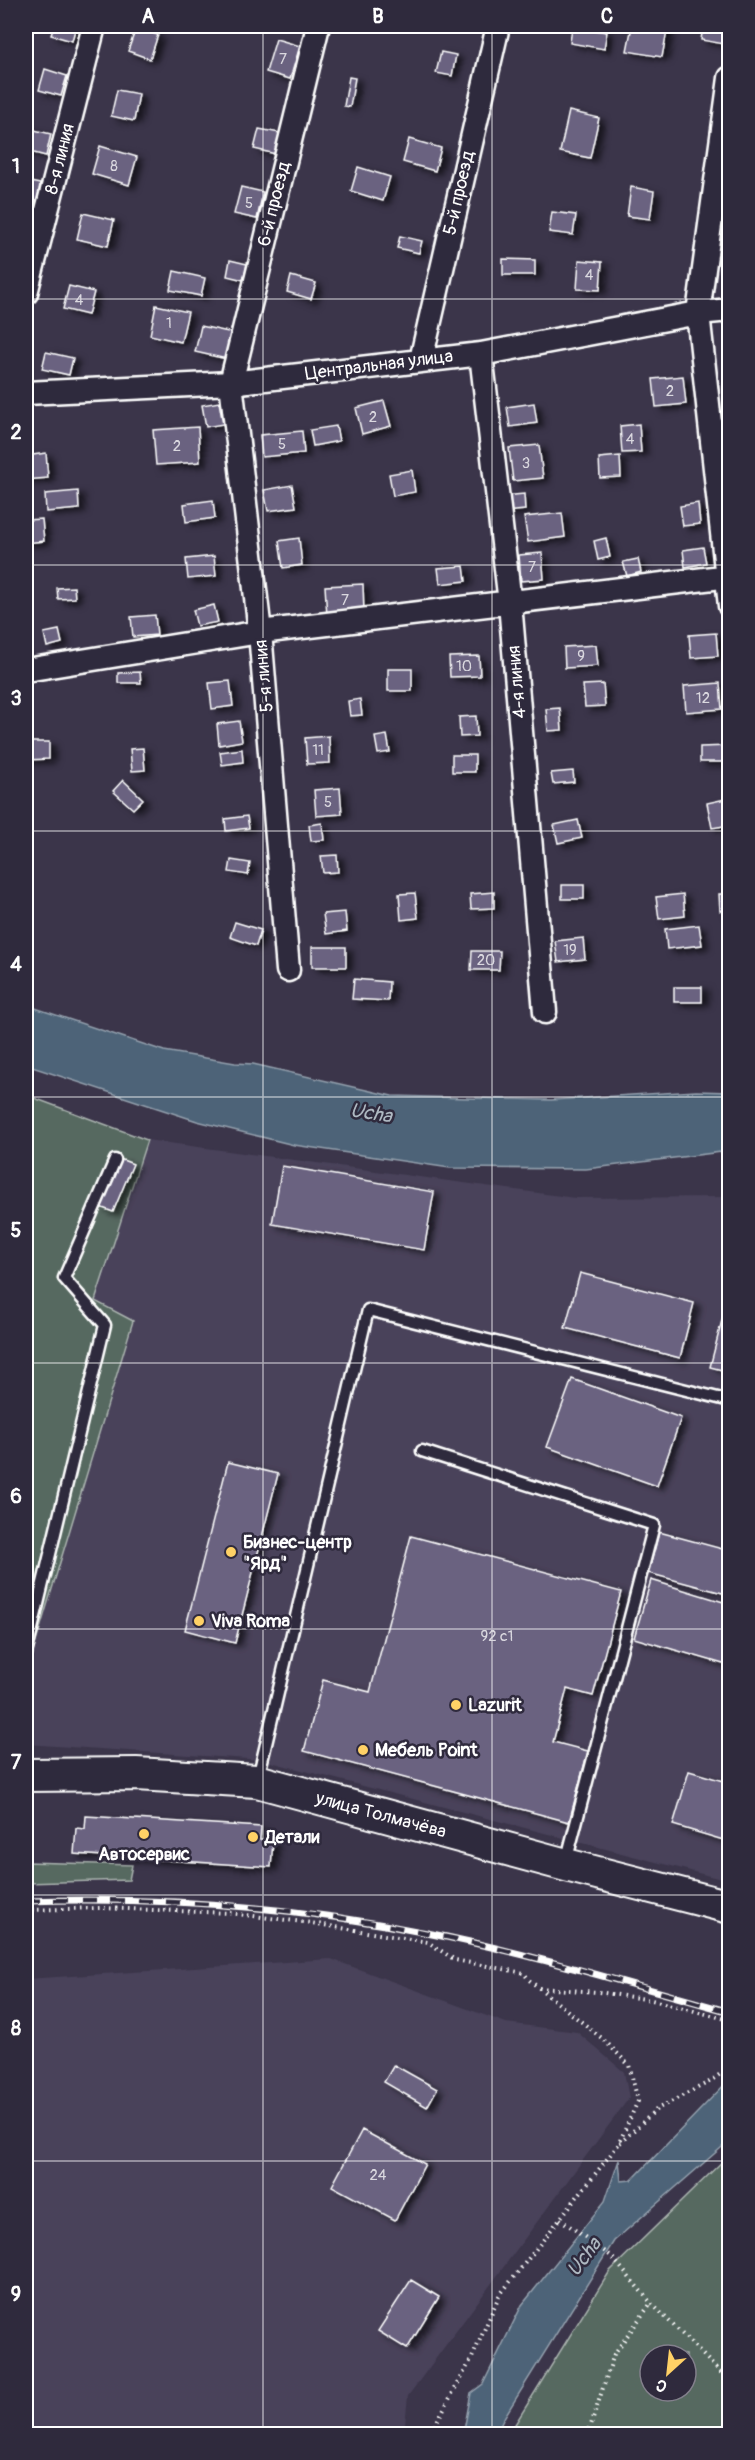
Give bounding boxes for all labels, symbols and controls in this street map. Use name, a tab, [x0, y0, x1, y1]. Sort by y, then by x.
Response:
text: A	[142, 4, 155, 29]
text: B	[372, 4, 384, 29]
text: C	[601, 4, 613, 29]
house number: 7	[279, 50, 287, 69]
street label: 8-я линия	[40, 121, 80, 197]
street label: 5-й проезд	[438, 149, 480, 237]
text: 1	[12, 154, 20, 179]
house number: 8	[110, 157, 118, 176]
street label: 6-й проезд	[252, 159, 296, 249]
house number: 5	[245, 194, 253, 213]
house number: 4	[585, 266, 594, 285]
house number: 4	[75, 291, 84, 310]
house number: 1	[166, 314, 172, 333]
street label: Центральная улица	[304, 345, 454, 385]
house number: 2	[666, 382, 674, 401]
house number: 2	[369, 408, 377, 427]
text: 2	[10, 420, 22, 445]
house number: 4	[626, 430, 635, 449]
house number: 5	[278, 435, 286, 454]
house number: 2	[173, 437, 181, 456]
house number: 3	[522, 454, 530, 473]
house number: 7	[528, 558, 536, 577]
house number: 7	[341, 591, 349, 610]
street label: 5-я линия	[249, 639, 279, 713]
street label: 4-я линия	[502, 644, 532, 720]
house number: 9	[577, 647, 585, 666]
house number: 10	[456, 657, 472, 676]
text: 3	[10, 686, 22, 711]
house number: 12	[696, 689, 710, 708]
house number: 11	[312, 741, 324, 760]
house number: 5	[324, 793, 332, 812]
house number: 19	[563, 941, 577, 960]
house number: 20	[477, 951, 495, 970]
text: 4	[10, 952, 22, 977]
water label: Ucha	[348, 1097, 395, 1129]
text: 5	[11, 1218, 22, 1243]
text: 6	[10, 1484, 22, 1509]
place label: Бизнес-центр "Ярд"	[243, 1531, 352, 1575]
marker: Бизнес-центр "Ярд"	[224, 1545, 238, 1559]
place label: Viva Roma	[211, 1610, 290, 1633]
marker: Viva Roma	[192, 1614, 206, 1628]
house number: 92 с1	[481, 1627, 513, 1646]
place label: Lazurit	[468, 1694, 523, 1717]
marker: Lazurit	[449, 1698, 463, 1712]
place label: Мебель Point	[375, 1739, 478, 1762]
marker: Мебель Point	[356, 1743, 370, 1757]
text: 7	[11, 1750, 22, 1775]
street label: улица Толмачёва	[312, 1786, 449, 1843]
place label: Детали	[264, 1826, 320, 1849]
marker: Автосервис	[137, 1827, 151, 1841]
marker: Детали	[246, 1830, 260, 1844]
place label: Автосервис	[98, 1843, 190, 1866]
text: 8	[11, 2016, 21, 2041]
house number: 24	[369, 2166, 387, 2185]
water label: Ucha	[561, 2231, 608, 2281]
text: 9	[11, 2282, 21, 2307]
north arrow	[638, 2343, 698, 2403]
text: С	[653, 2374, 671, 2397]

